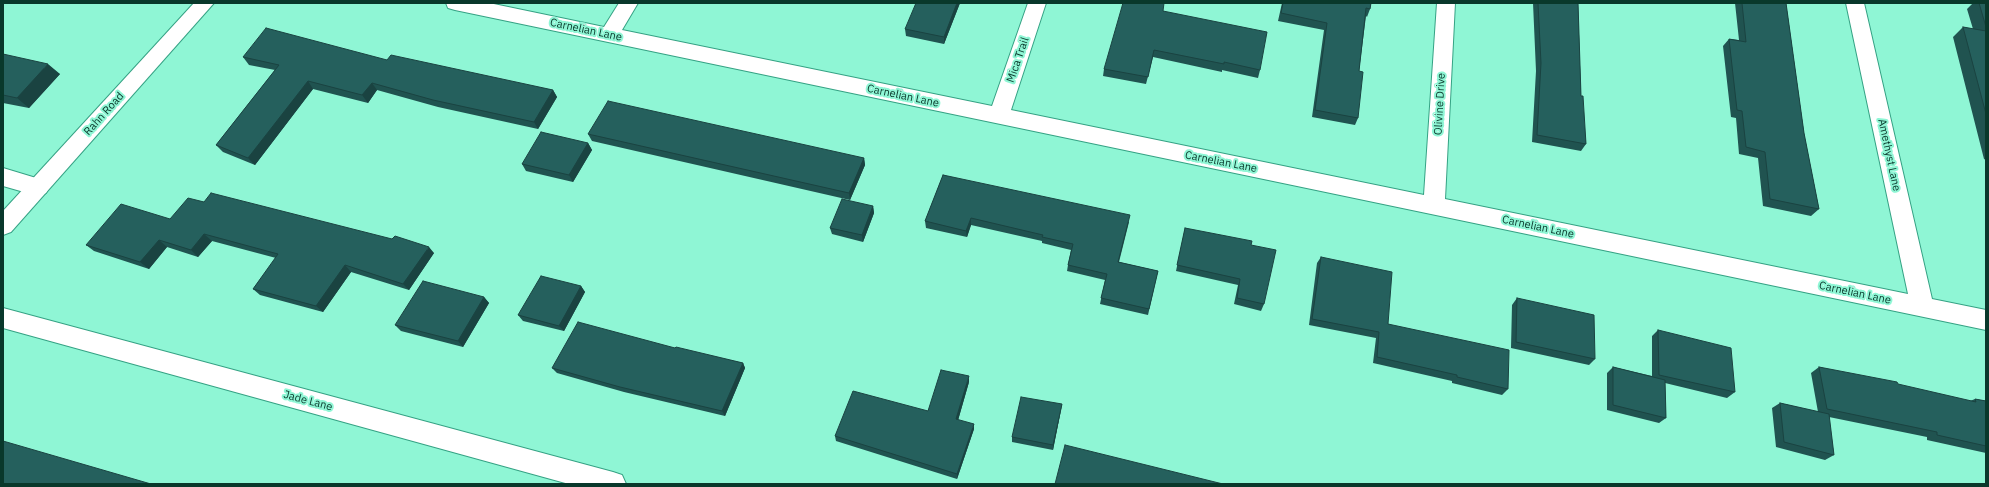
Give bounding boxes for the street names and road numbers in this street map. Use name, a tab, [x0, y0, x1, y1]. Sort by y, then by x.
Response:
street label: Carnelian Lane	[549, 16, 623, 44]
street label: Mica Trail	[1004, 36, 1032, 84]
street label: Olivine Drive	[1432, 73, 1448, 135]
street label: Carnelian Lane	[866, 82, 940, 110]
street label: Rahn Road	[81, 90, 127, 138]
street label: Amethyst Lane	[1875, 118, 1903, 192]
street label: Carnelian Lane	[1184, 149, 1258, 175]
street label: Carnelian Lane	[1501, 213, 1575, 241]
street label: Carnelian Lane	[1818, 279, 1892, 307]
street label: Jade Lane	[282, 388, 334, 414]

